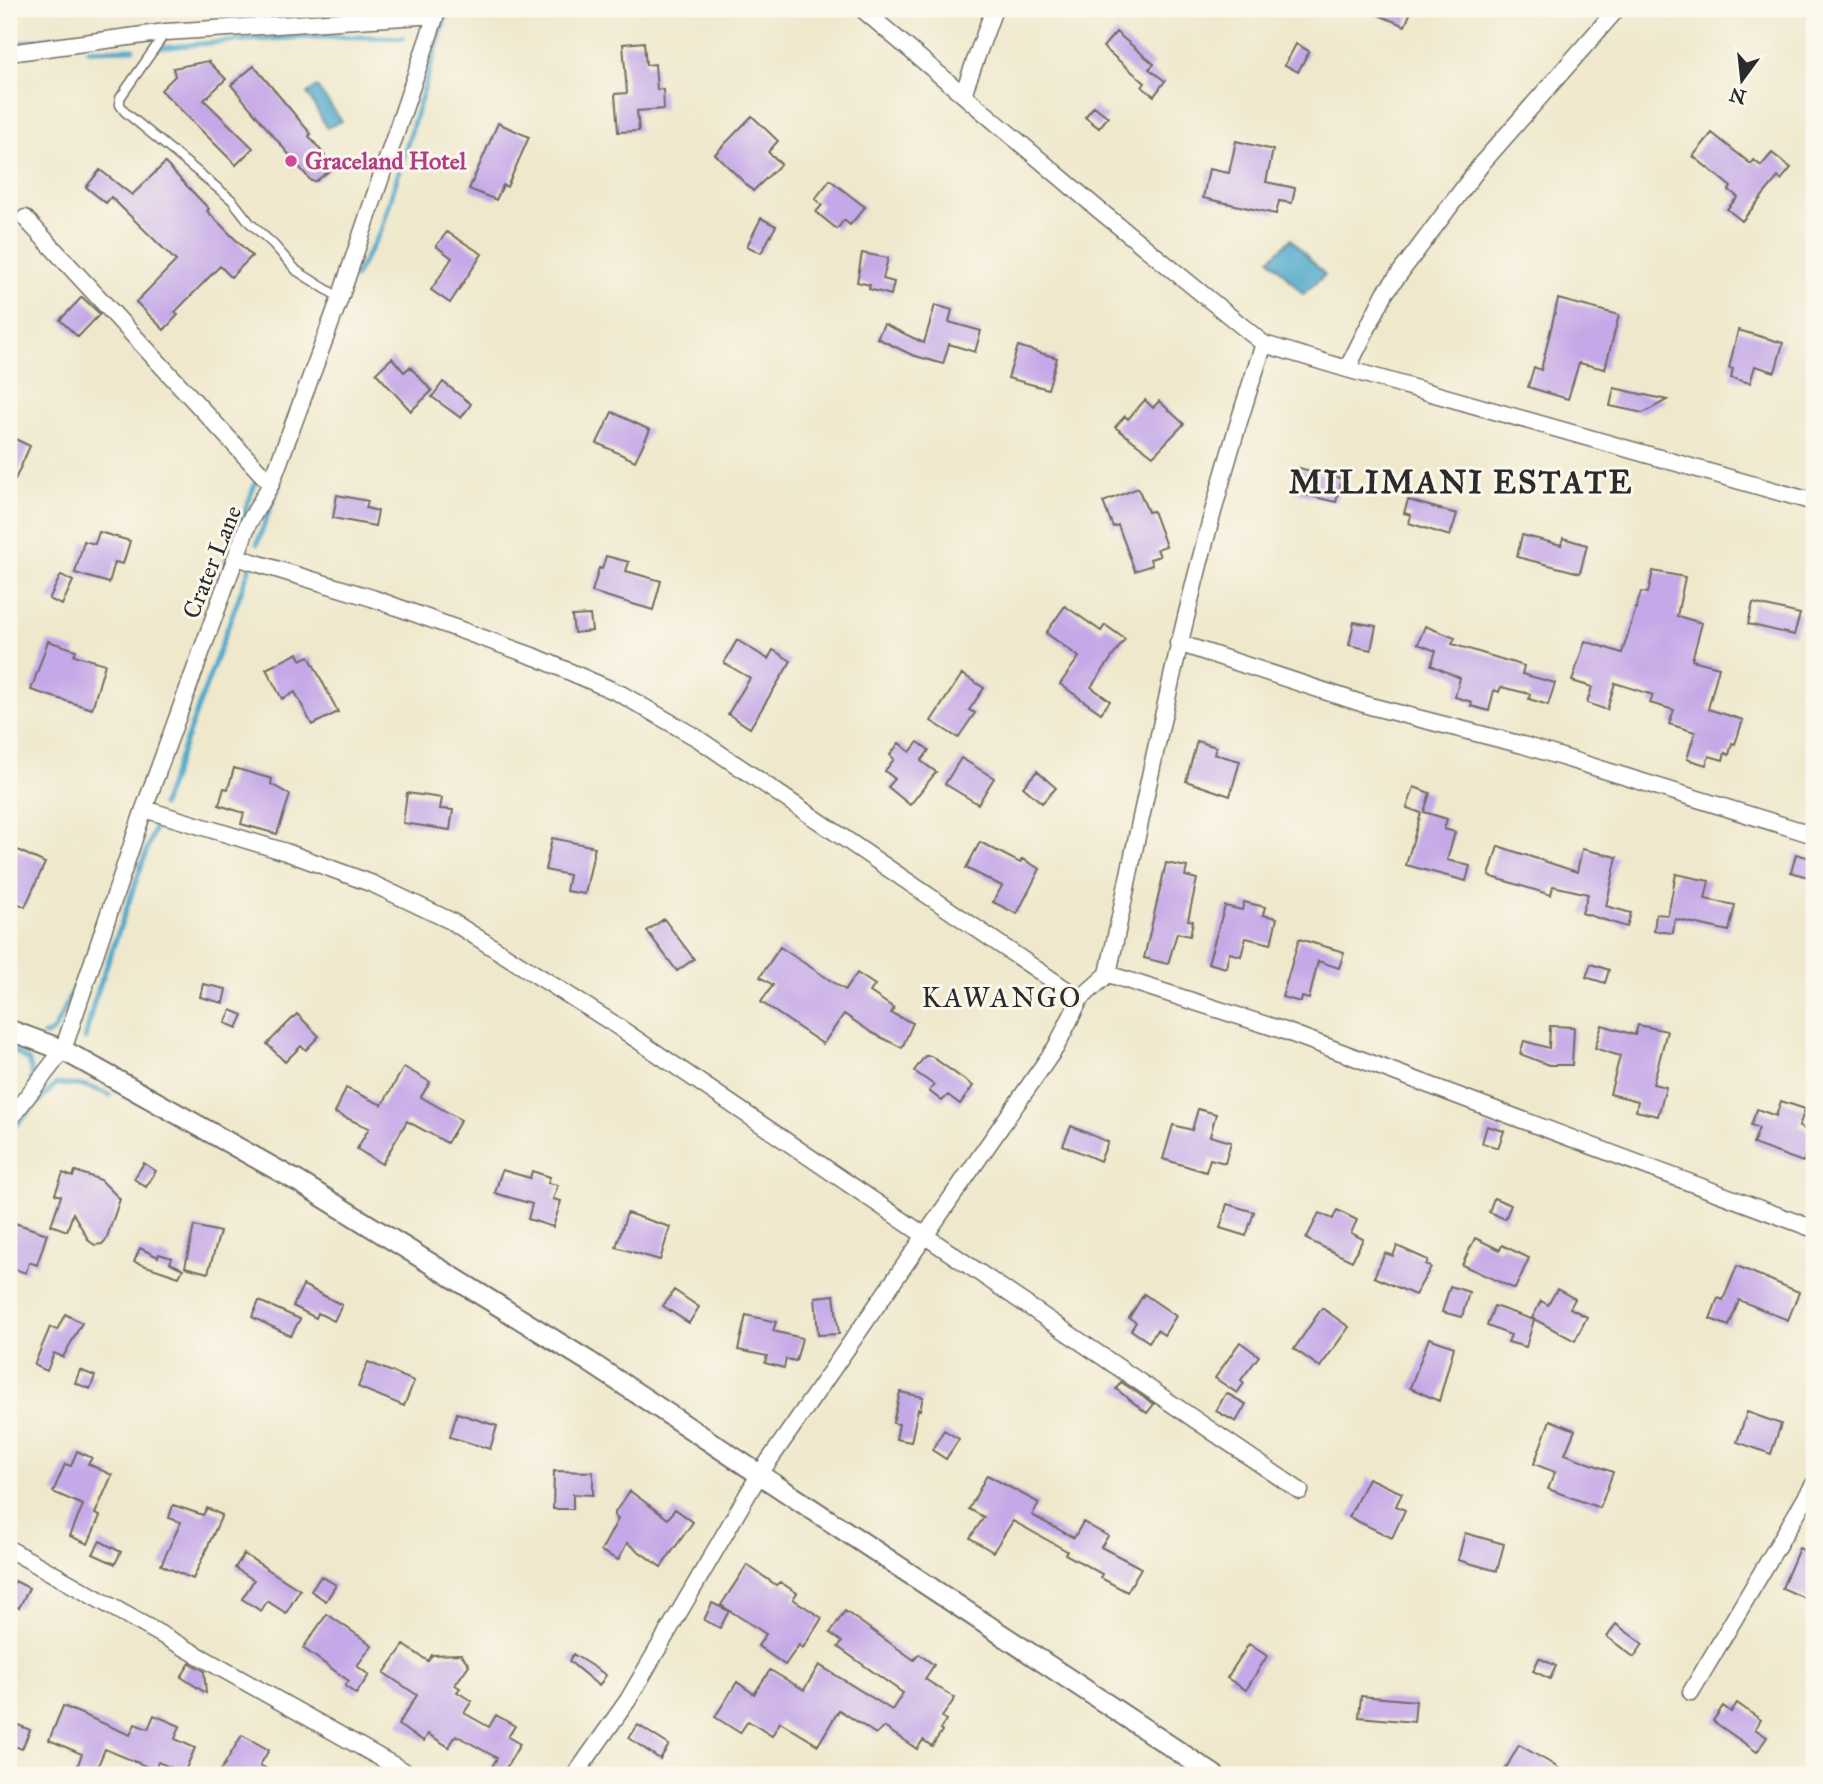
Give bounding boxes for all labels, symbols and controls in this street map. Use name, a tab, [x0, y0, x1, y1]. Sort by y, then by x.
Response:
north arrow	[1708, 46, 1778, 116]
text: N	[1727, 83, 1748, 109]
place label: Graceland Hotel	[305, 146, 467, 176]
marker: Graceland Hotel	[283, 153, 299, 169]
district label: MILIMANI ESTATE	[1289, 463, 1633, 502]
street label: Crater Lane	[176, 501, 248, 623]
district label: KAWANGO	[922, 980, 1082, 1015]

